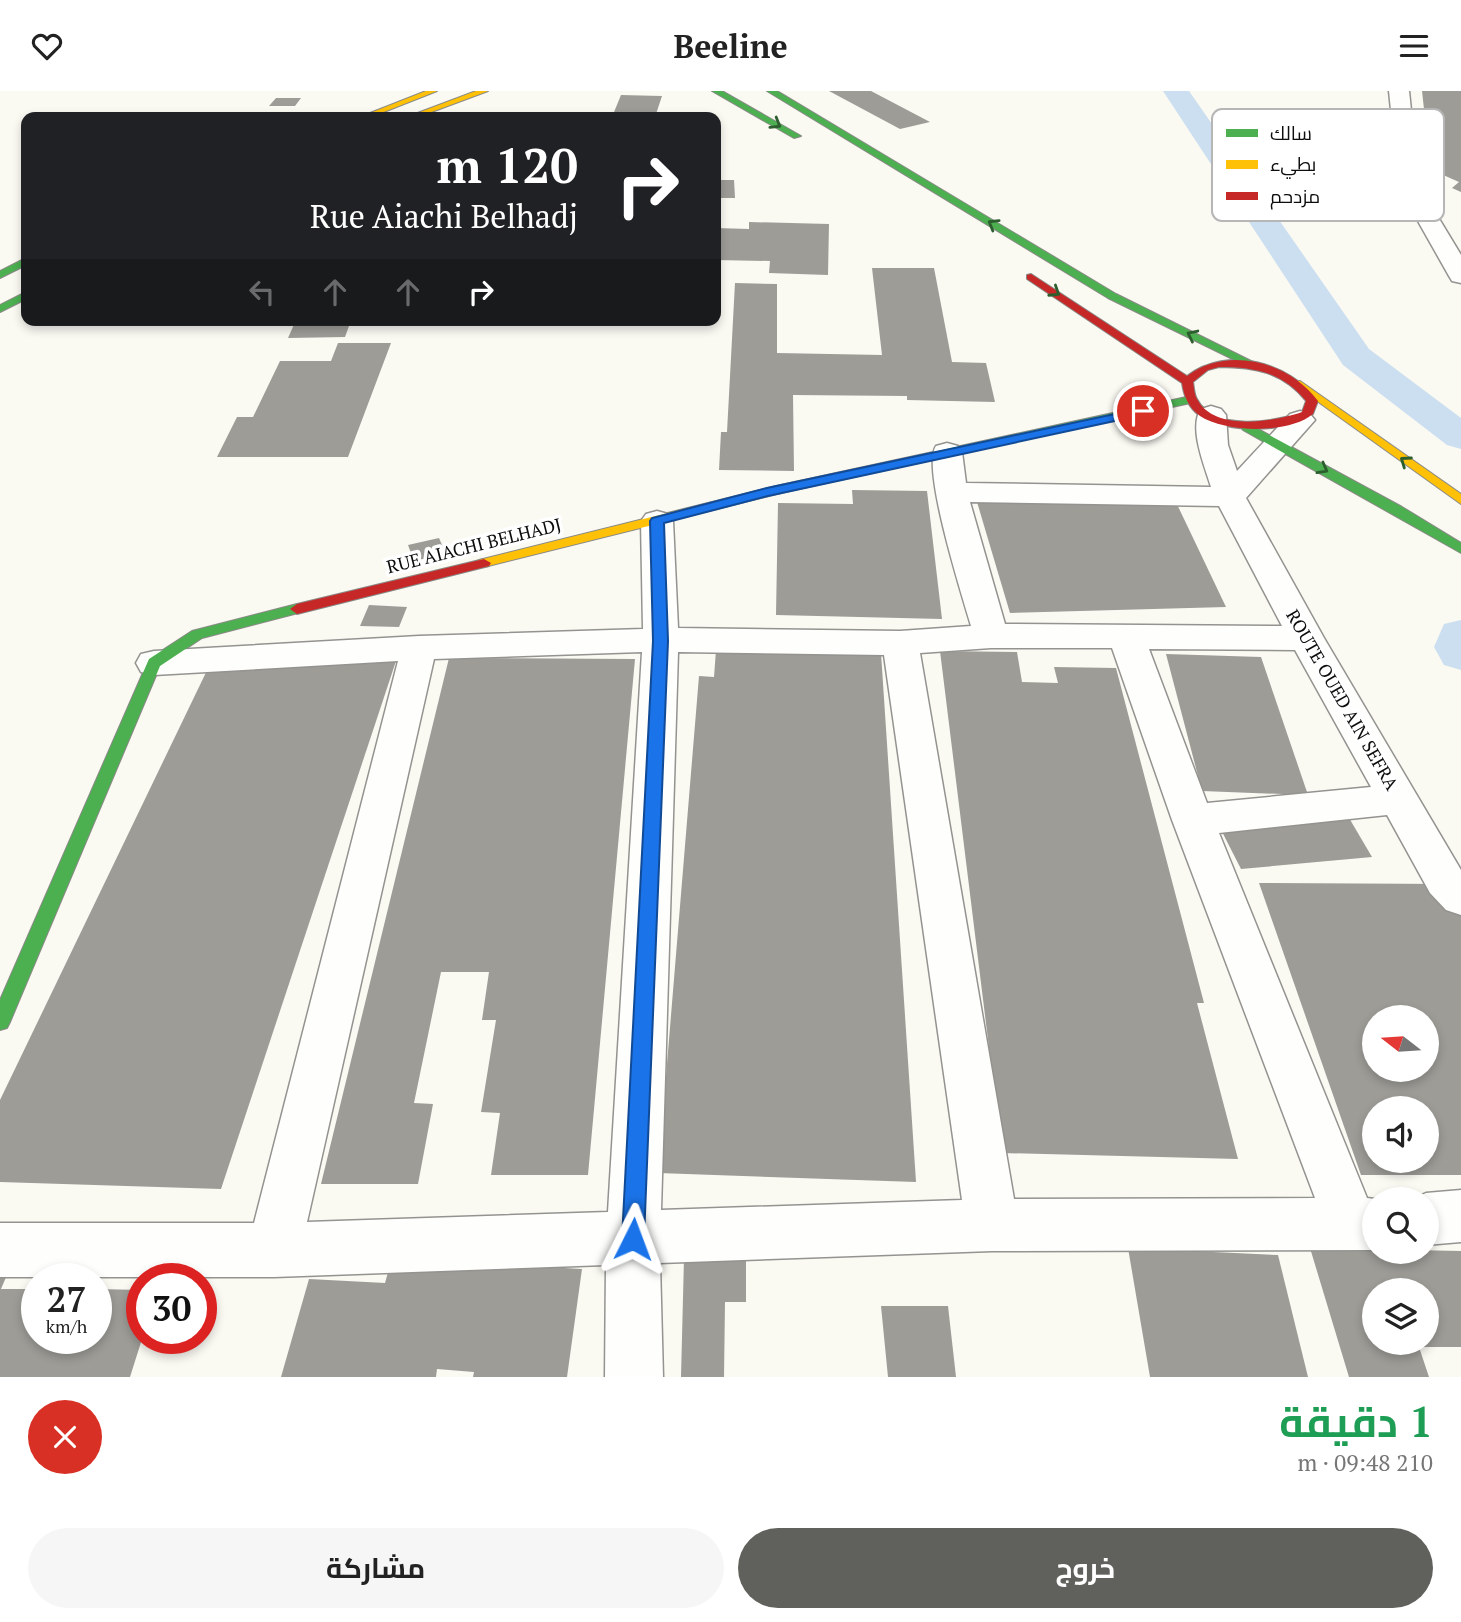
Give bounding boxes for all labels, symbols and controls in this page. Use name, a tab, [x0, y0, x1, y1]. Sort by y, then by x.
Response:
text: Beeline	[673, 25, 788, 67]
icon: heart	[28, 27, 66, 65]
icon: menu	[1395, 27, 1433, 65]
legend	[1212, 109, 1444, 221]
one-way arrow	[768, 115, 781, 128]
text: سالك	[1270, 120, 1312, 145]
text: 120 m	[436, 132, 578, 197]
icon: right	[602, 140, 693, 231]
text: بطيء	[1270, 151, 1316, 179]
text: مزدحم	[1270, 183, 1320, 210]
text: Rue Aiachi Belhadj	[310, 195, 578, 237]
one-way arrow	[988, 220, 1001, 233]
icon: left	[243, 273, 281, 311]
icon: ahead	[316, 273, 354, 311]
icon: ahead	[389, 273, 427, 311]
icon: right	[462, 273, 500, 311]
one-way arrow	[1047, 283, 1060, 296]
one-way arrow	[1187, 329, 1199, 343]
pin	[1113, 381, 1173, 441]
icon: arrive	[1124, 392, 1162, 430]
one-way arrow	[1400, 457, 1413, 469]
one-way arrow	[1316, 461, 1328, 474]
street label: RUE AIACHI BELHADJ	[384, 512, 564, 578]
street label: ROUTE OUED AIN SEFRA	[1281, 605, 1405, 795]
north arrow	[1362, 1005, 1438, 1081]
map controls	[1362, 1005, 1439, 1355]
button: sound	[1362, 1096, 1439, 1173]
button: search	[1362, 1187, 1439, 1264]
position arrow	[596, 1202, 670, 1276]
speed limit sign: 30	[126, 1263, 217, 1354]
text: 27	[47, 1276, 86, 1322]
button: layers	[1362, 1278, 1439, 1355]
text: km/h	[46, 1314, 87, 1338]
text: 1 دقيقة	[1279, 1393, 1433, 1449]
button: close	[28, 1400, 102, 1474]
text: 210 m · 09:48	[1298, 1447, 1433, 1478]
button: مشاركة	[28, 1528, 724, 1608]
button: خروج	[738, 1528, 1433, 1608]

